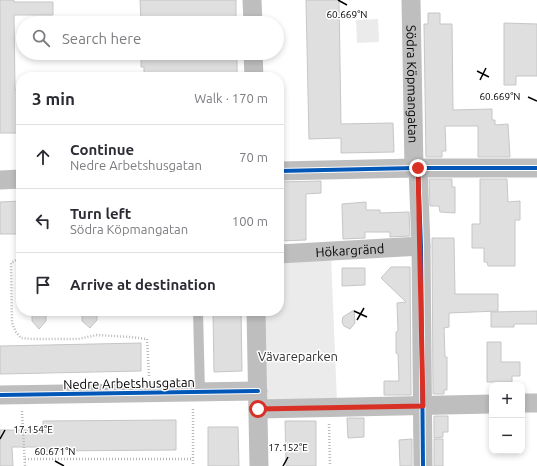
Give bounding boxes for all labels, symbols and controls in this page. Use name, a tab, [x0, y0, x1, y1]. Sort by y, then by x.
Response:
text: 60.669°N	[326, 9, 368, 20]
search box	[16, 16, 284, 60]
street label: Södra Köpmangatan	[404, 25, 421, 143]
icon: search	[30, 27, 52, 49]
text: Search here	[62, 30, 141, 47]
text: 3 min	[32, 89, 75, 108]
text: Walk · 170 m	[194, 91, 268, 105]
text: 60.669°N	[479, 91, 521, 102]
text: Continue	[70, 141, 134, 158]
icon: ahead	[32, 146, 54, 168]
text: 70 m	[239, 150, 268, 164]
text: Nedre Arbetshusgatan	[70, 158, 202, 172]
route end	[409, 159, 427, 177]
text: Turn left	[70, 205, 131, 222]
icon: left	[32, 210, 54, 232]
text: 100 m	[232, 214, 268, 228]
text: Södra Köpmangatan	[70, 222, 188, 236]
street label: Hökargränd	[315, 241, 385, 259]
icon: arrive	[32, 274, 54, 296]
text: Arrive at destination	[70, 276, 216, 293]
park label: Vävareparken	[258, 349, 338, 363]
street label: Nedre Arbetshusgatan	[63, 375, 195, 391]
map controls	[489, 382, 525, 454]
button: +	[489, 382, 525, 418]
route start	[249, 400, 267, 418]
button: −	[489, 418, 525, 454]
text: 17.154°E	[13, 424, 53, 435]
text: 17.152°E	[268, 442, 308, 453]
text: 60.671°N	[34, 446, 76, 457]

